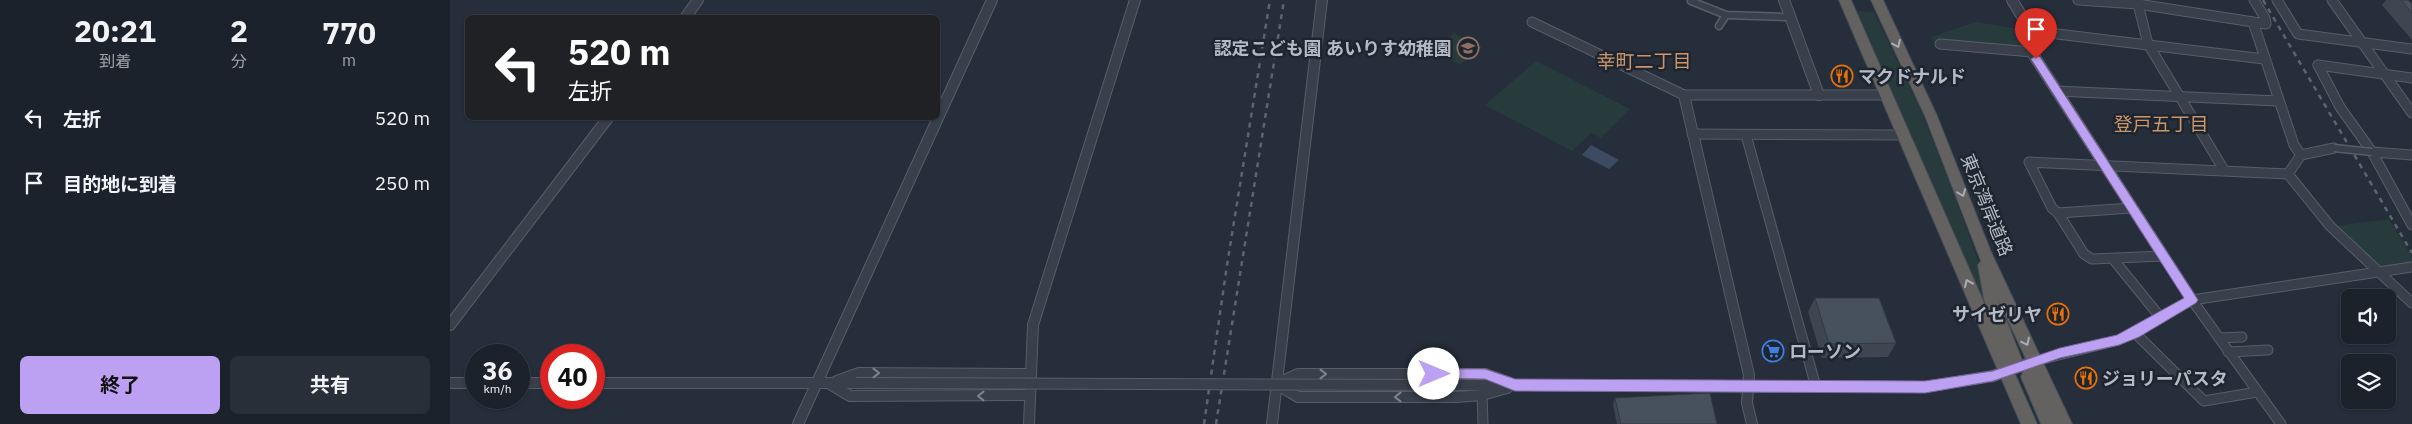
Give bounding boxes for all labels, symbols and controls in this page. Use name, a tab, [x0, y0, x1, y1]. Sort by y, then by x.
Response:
pin	[2015, 8, 2057, 59]
text: 20:21	[74, 11, 156, 50]
text: 2	[230, 11, 248, 50]
text: 770	[322, 13, 376, 52]
icon: arrive	[2022, 15, 2050, 43]
text: 520 m	[568, 29, 671, 75]
icon: left	[485, 35, 550, 100]
school or university icon: 認定こども園 あいりす幼稚園	[1456, 36, 1480, 60]
place label: 認定こども園 あいりす幼稚園	[1214, 37, 1452, 60]
one-way arrow	[1891, 39, 1902, 48]
district label: 幸町二丁目	[1596, 49, 1692, 73]
text: m	[342, 50, 356, 70]
text: 到着	[99, 51, 131, 71]
text: 分	[231, 51, 247, 71]
restaurant icon: マクドナルド	[1830, 64, 1854, 88]
place label: マクドナルド	[1858, 65, 1966, 88]
text: 左折	[568, 76, 612, 105]
icon: left	[20, 104, 48, 132]
text: 520 m	[375, 106, 430, 130]
text: 左折	[63, 107, 101, 131]
district label: 登戸五丁目	[2113, 112, 2209, 136]
street label: 東京湾岸道路	[1956, 151, 2018, 259]
icon: arrive	[20, 169, 48, 197]
text: 250 m	[375, 171, 430, 195]
text: 目的地に到着	[63, 172, 177, 196]
one-way arrow	[1956, 188, 1966, 197]
one-way arrow	[1963, 279, 1974, 288]
map controls	[2341, 289, 2396, 409]
button: sound	[2341, 289, 2396, 344]
restaurant icon: サイゼリヤ	[2046, 302, 2070, 326]
place label: サイゼリヤ	[1952, 303, 2042, 326]
one-way arrow	[2020, 337, 2030, 346]
supermarket icon: ローソン	[1761, 339, 1785, 363]
place label: ローソン	[1789, 340, 1861, 363]
speed limit sign: 40	[540, 344, 605, 409]
position arrow	[1407, 347, 1459, 399]
text: 36	[482, 354, 513, 387]
button: layers	[2341, 354, 2396, 409]
button: 終了	[20, 356, 220, 414]
button: 共有	[230, 356, 430, 414]
restaurant icon: ジョリーパスタ	[2074, 366, 2098, 390]
place label: ジョリーパスタ	[2102, 367, 2228, 390]
one-way arrow	[872, 368, 880, 378]
one-way arrow	[1319, 369, 1327, 379]
text: km/h	[483, 381, 512, 396]
one-way arrow	[977, 391, 984, 401]
one-way arrow	[1394, 392, 1402, 402]

